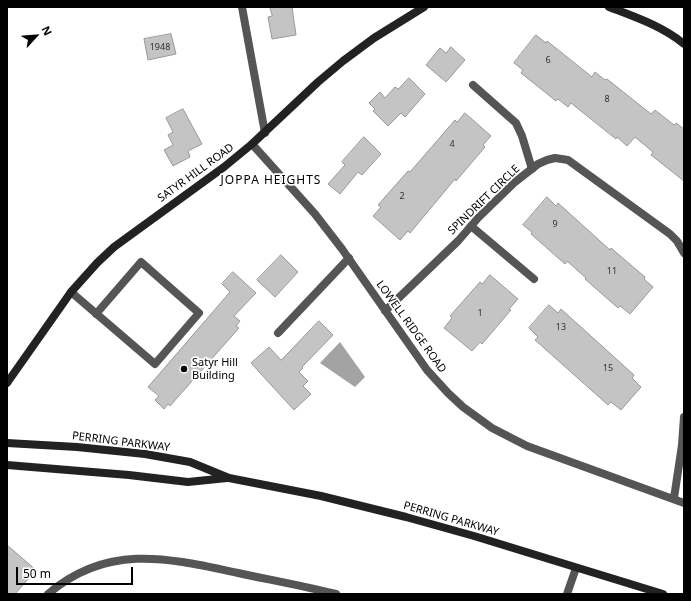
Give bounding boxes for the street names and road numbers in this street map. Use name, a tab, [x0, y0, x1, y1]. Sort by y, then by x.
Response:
street label: SATYR HILL ROAD	[155, 141, 237, 205]
street label: SPINDRIFT CIRCLE	[445, 162, 523, 238]
street label: LOWELL RIDGE ROAD	[373, 278, 449, 376]
street label: PERRING PARKWAY	[71, 429, 171, 455]
street label: PERRING PARKWAY	[402, 499, 500, 539]

